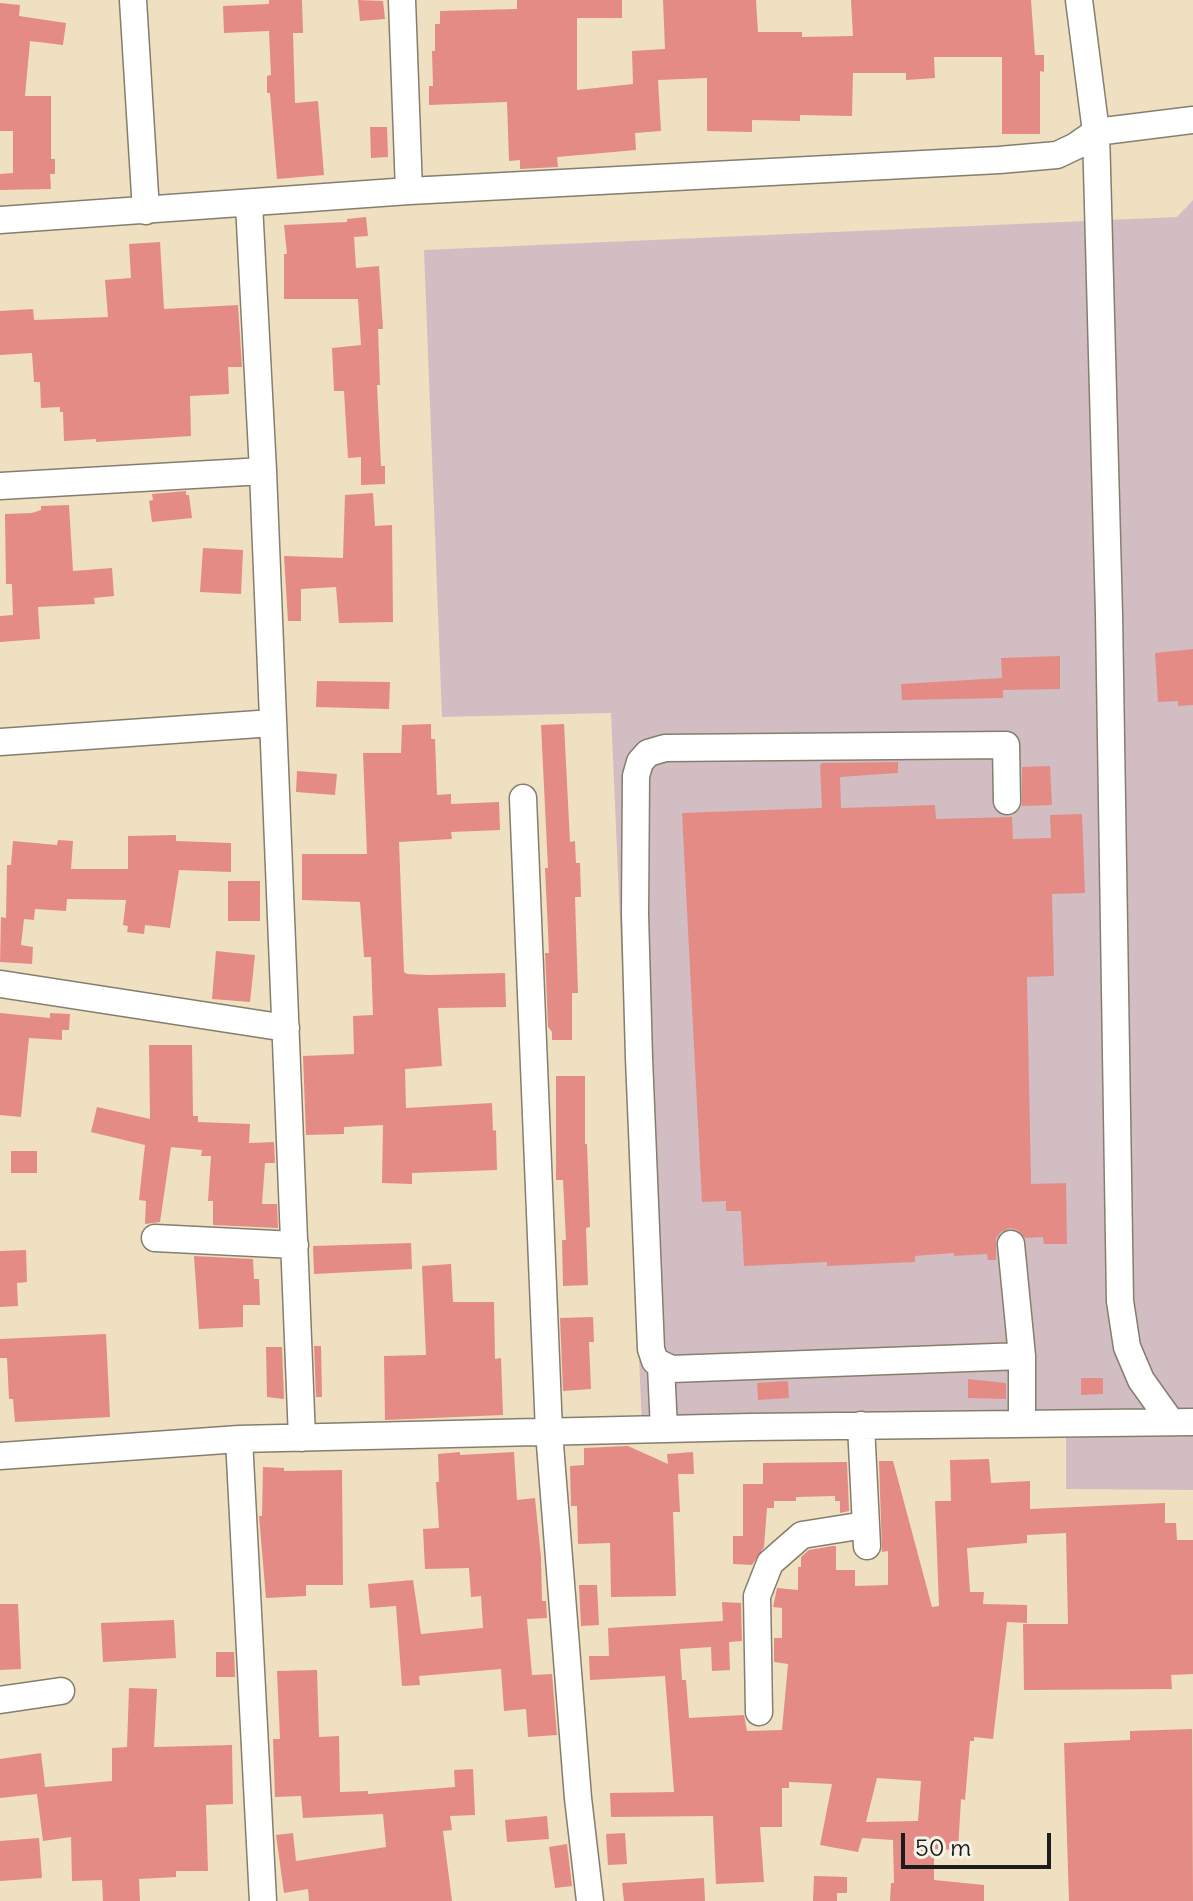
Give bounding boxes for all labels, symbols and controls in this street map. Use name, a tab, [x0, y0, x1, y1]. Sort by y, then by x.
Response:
scale bar	[905, 1817, 1055, 1867]
text: 50 m	[915, 1832, 971, 1862]

